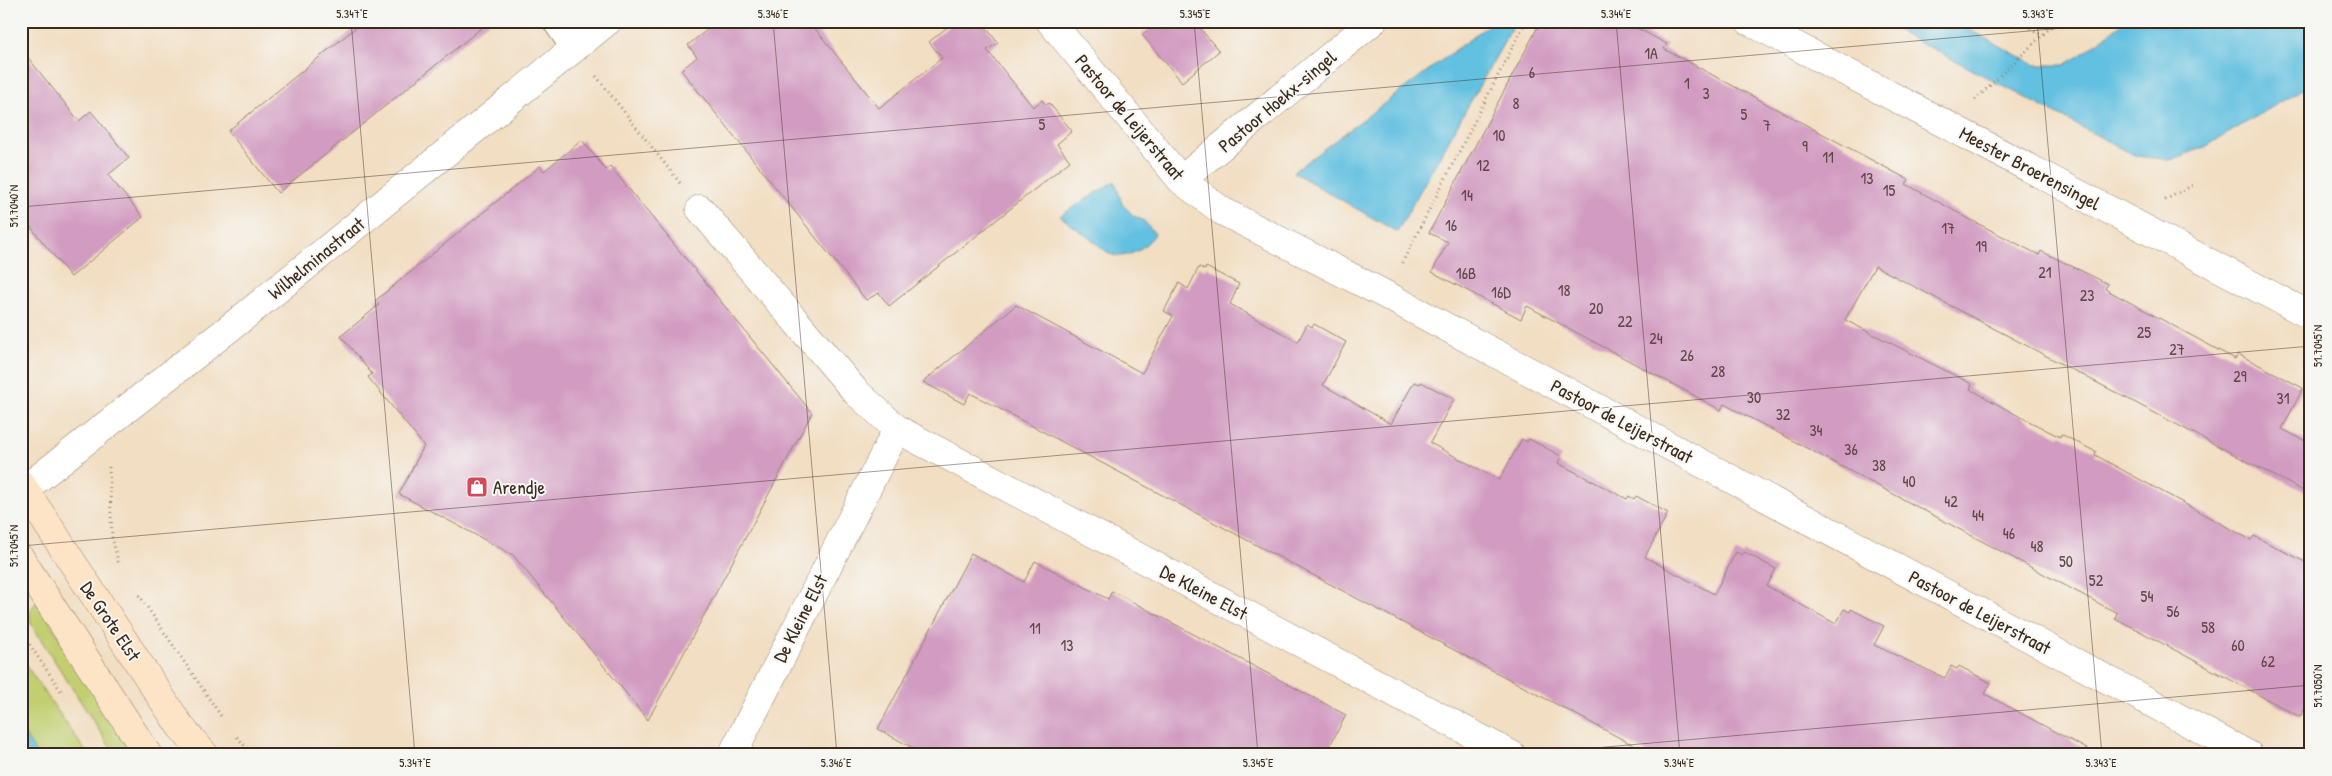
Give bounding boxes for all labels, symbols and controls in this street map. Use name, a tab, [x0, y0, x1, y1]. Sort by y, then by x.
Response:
text: 5.347°E	[336, 5, 368, 22]
text: 5.346°E	[758, 5, 789, 22]
text: 5.345°E	[1180, 5, 1211, 22]
text: 5.344°E	[1601, 5, 1632, 22]
text: 5.343°E	[2023, 5, 2054, 22]
house number: 1A	[1644, 42, 1658, 64]
street label: Pastoor Hoekx-singel	[1212, 43, 1342, 158]
street label: Pastoor de Leijerstraat	[1069, 48, 1191, 186]
house number: 6	[1529, 61, 1535, 83]
house number: 1	[1684, 72, 1690, 94]
house number: 3	[1702, 82, 1710, 104]
house number: 8	[1513, 92, 1520, 114]
house number: 5	[1741, 103, 1748, 125]
house number: 5	[1039, 113, 1046, 135]
house number: 7	[1763, 114, 1771, 136]
street label: Meester Broerensingel	[1955, 120, 2106, 217]
house number: 10	[1493, 124, 1505, 146]
house number: 9	[1802, 135, 1808, 157]
house number: 11	[1822, 146, 1834, 168]
house number: 12	[1476, 154, 1490, 176]
house number: 13	[1861, 167, 1873, 189]
house number: 15	[1883, 179, 1896, 201]
house number: 14	[1461, 184, 1473, 206]
text: 51.7040°N	[5, 185, 22, 227]
street label: Wilhelminastraat	[262, 211, 370, 305]
house number: 16	[1445, 214, 1457, 236]
house number: 17	[1941, 217, 1955, 239]
house number: 19	[1975, 235, 1987, 257]
house number: 21	[2038, 261, 2052, 283]
house number: 16B	[1456, 262, 1476, 284]
house number: 18	[1558, 279, 1570, 301]
house number: 16D	[1491, 281, 1511, 303]
house number: 23	[2080, 284, 2094, 306]
house number: 20	[1589, 297, 1603, 319]
house number: 22	[1618, 310, 1633, 332]
house number: 25	[2137, 321, 2151, 343]
text: 51.7045°N	[2309, 325, 2326, 367]
house number: 24	[1649, 327, 1663, 349]
house number: 27	[2169, 338, 2185, 360]
house number: 26	[1680, 344, 1694, 366]
house number: 28	[1711, 360, 1725, 382]
house number: 29	[2233, 365, 2247, 387]
street label: Pastoor de Leijerstraat	[1546, 373, 1698, 470]
house number: 30	[1747, 386, 1761, 408]
house number: 31	[2277, 387, 2290, 409]
house number: 32	[1776, 403, 1791, 425]
house number: 34	[1809, 419, 1823, 441]
house number: 36	[1844, 438, 1858, 460]
house number: 38	[1872, 454, 1886, 476]
house number: 40	[1902, 470, 1916, 492]
place label: Arendje	[493, 474, 546, 500]
shop icon: Arendje	[465, 475, 489, 499]
house number: 42	[1944, 490, 1958, 512]
house number: 44	[1972, 504, 1984, 526]
house number: 46	[2003, 522, 2015, 544]
text: 51.7045°N	[5, 525, 22, 567]
house number: 48	[2031, 535, 2044, 557]
house number: 50	[2059, 550, 2073, 572]
street label: De Kleine Elst	[1156, 558, 1253, 626]
street label: Pastoor de Leijerstraat	[1904, 564, 2056, 661]
street label: De Kleine Elst	[767, 569, 833, 666]
house number: 52	[2089, 569, 2104, 591]
street label: De Grote Elst	[75, 576, 147, 666]
house number: 54	[2141, 585, 2153, 607]
house number: 56	[2166, 600, 2180, 622]
house number: 58	[2201, 616, 2215, 638]
house number: 11	[1029, 617, 1041, 639]
house number: 13	[1061, 634, 1073, 656]
house number: 60	[2231, 634, 2245, 656]
house number: 62	[2261, 650, 2275, 672]
text: 51.7050°N	[2309, 665, 2326, 707]
text: 5.347°E	[399, 754, 431, 771]
text: 5.346°E	[821, 754, 852, 771]
text: 5.345°E	[1243, 754, 1274, 771]
text: 5.344°E	[1664, 754, 1695, 771]
text: 5.343°E	[2086, 754, 2117, 771]

